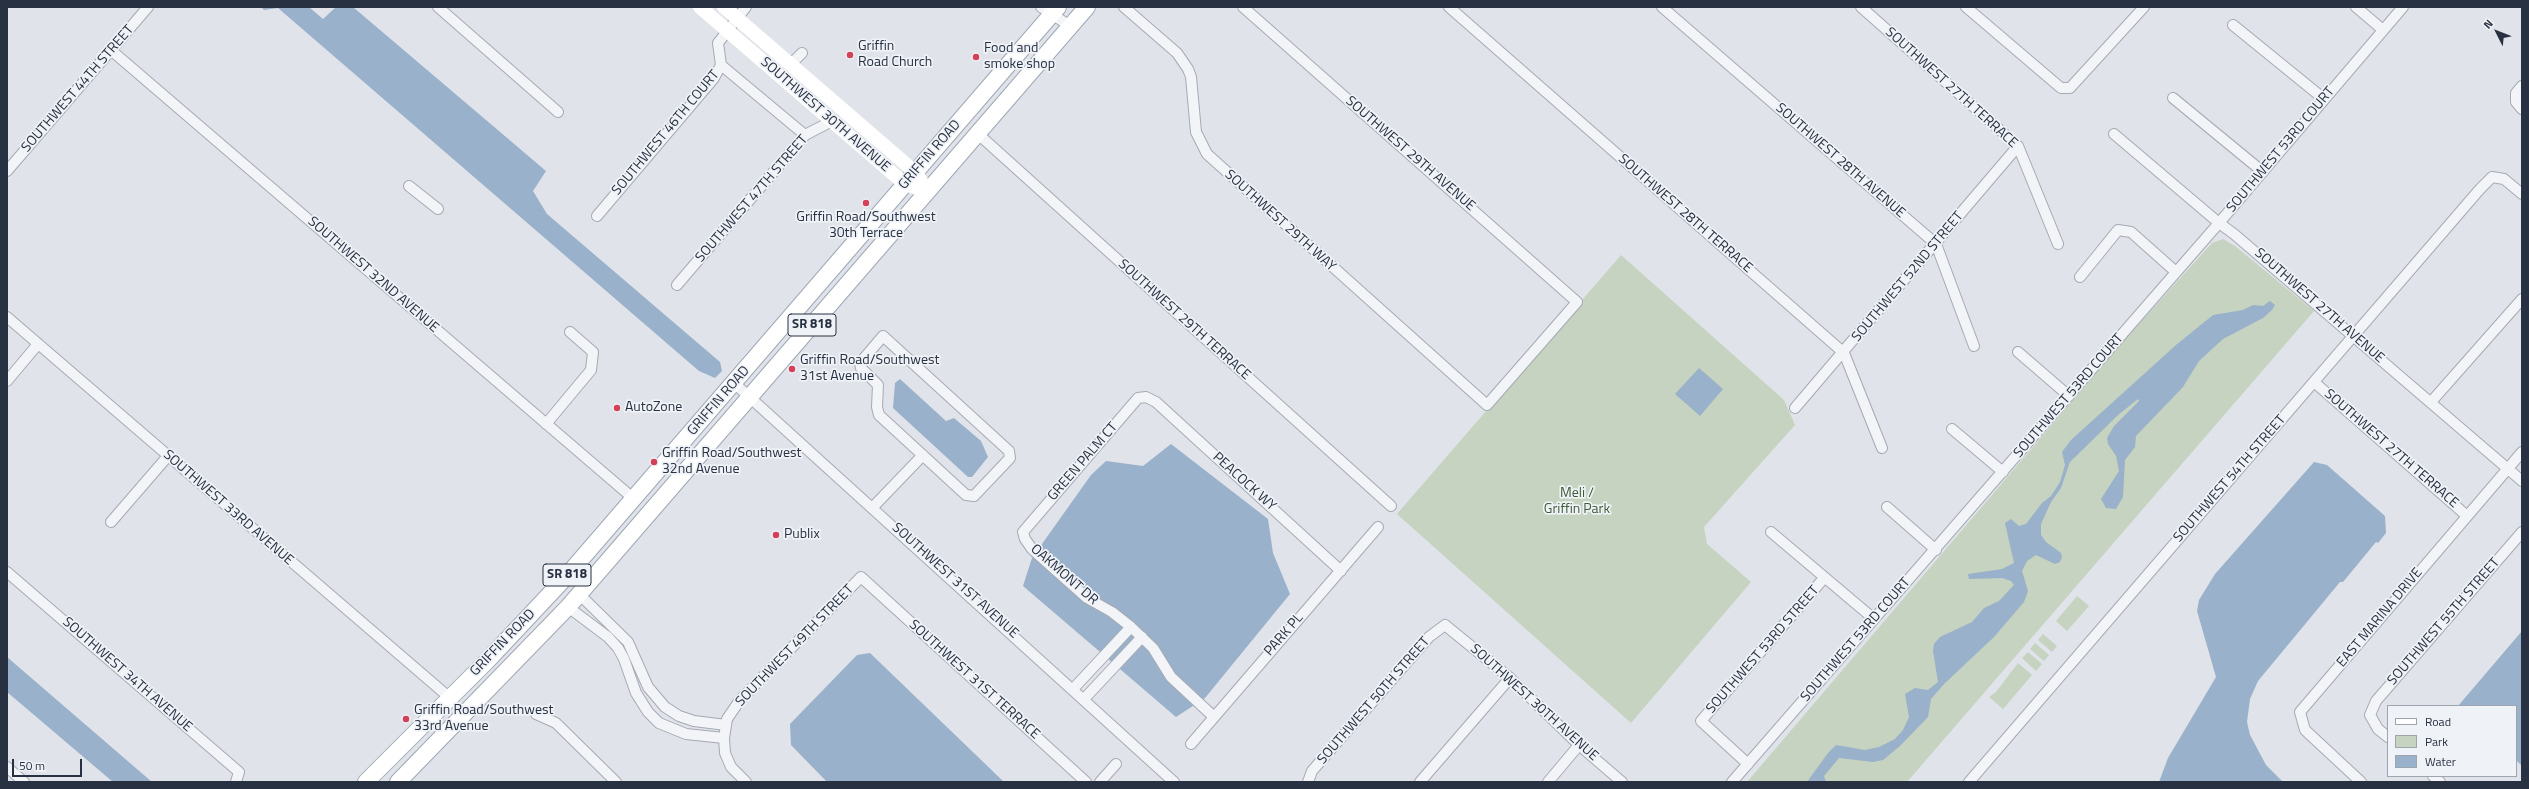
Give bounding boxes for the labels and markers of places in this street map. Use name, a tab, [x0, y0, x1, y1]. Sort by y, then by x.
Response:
place label: Griffin Road Church	[858, 39, 932, 72]
place label: Food and smoke shop	[984, 41, 1055, 74]
marker: Griffin Road Church	[845, 50, 855, 60]
marker: Food and smoke shop	[971, 52, 981, 62]
marker: Griffin Road/Southwest 30th Terrace	[861, 198, 871, 208]
place label: Griffin Road/Southwest 30th Terrace	[796, 210, 936, 242]
place label: Griffin Road/Southwest 31st Avenue	[800, 353, 939, 386]
marker: Griffin Road/Southwest 31st Avenue	[787, 364, 797, 374]
place label: AutoZone	[625, 400, 682, 416]
marker: AutoZone	[612, 403, 622, 413]
place label: Griffin Road/Southwest 32nd Avenue	[662, 446, 801, 478]
marker: Griffin Road/Southwest 32nd Avenue	[649, 457, 659, 467]
place label: Publix	[784, 527, 820, 543]
marker: Publix	[771, 530, 781, 540]
place label: Griffin Road/Southwest 33rd Avenue	[414, 703, 553, 736]
marker: Griffin Road/Southwest 33rd Avenue	[401, 714, 411, 724]

